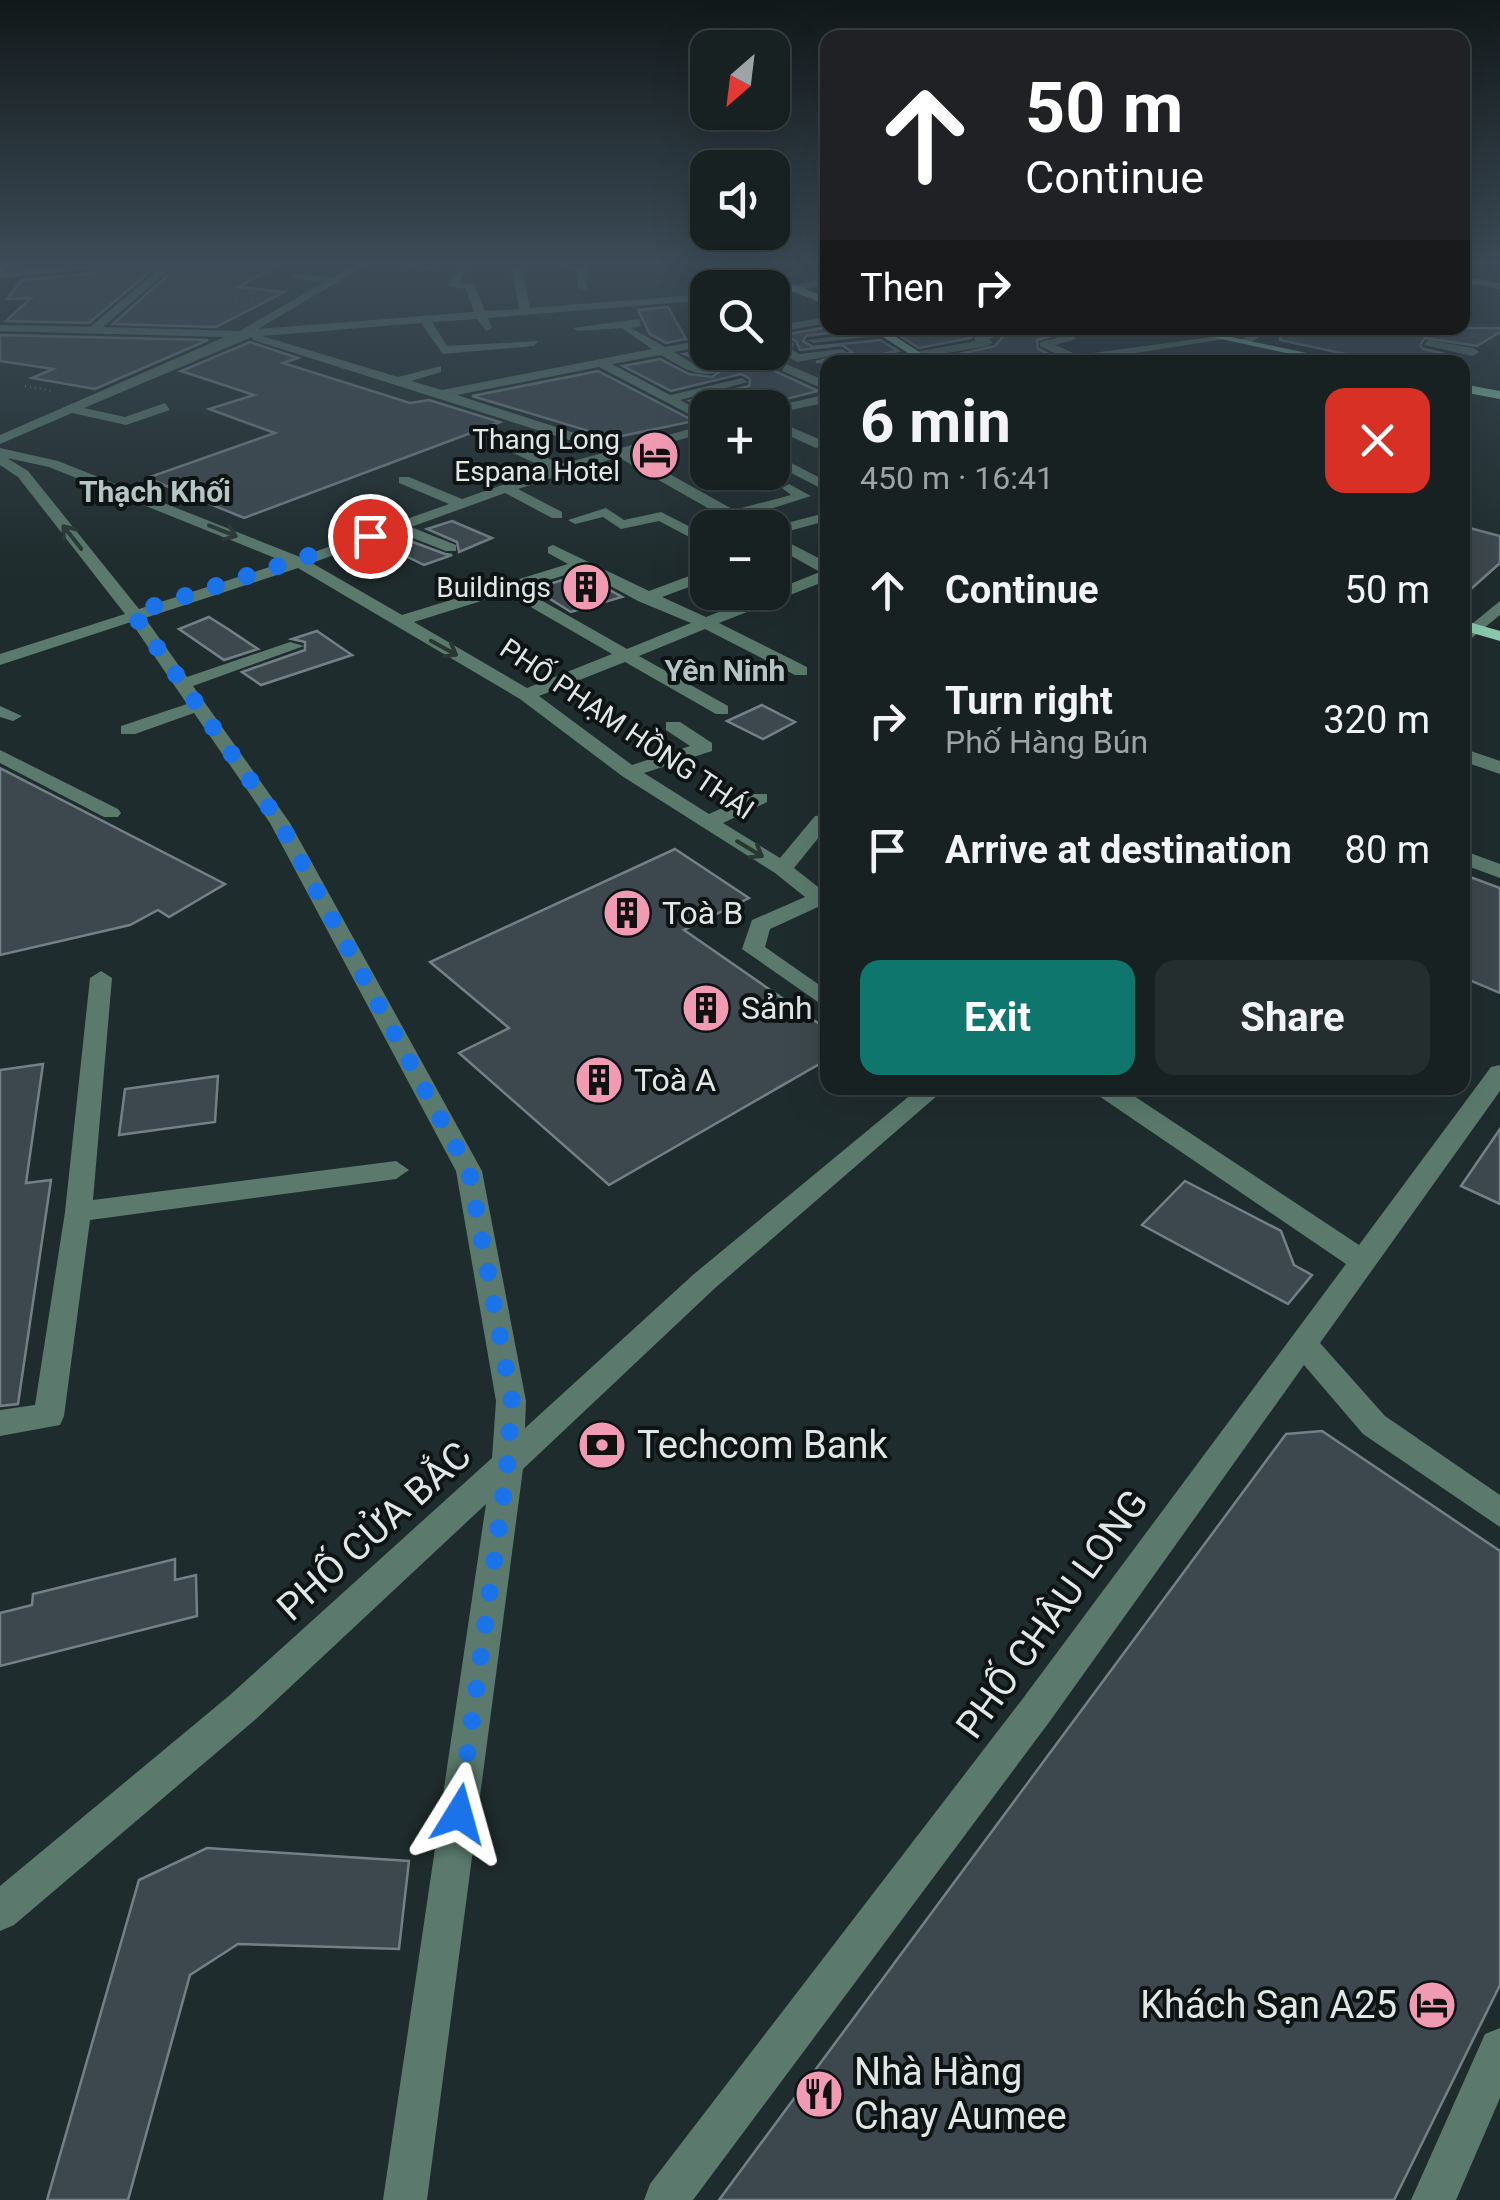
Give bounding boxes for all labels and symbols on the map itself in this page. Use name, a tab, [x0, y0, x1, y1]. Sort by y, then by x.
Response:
north arrow	[690, 30, 790, 130]
place label: Thang Long Espana Hotel	[454, 423, 620, 488]
hotel icon: Thang Long Espana Hotel	[629, 429, 681, 481]
district label: Thạch Khối	[79, 474, 231, 509]
pin	[328, 494, 413, 579]
one-way arrow	[62, 524, 83, 551]
one-way arrow	[207, 524, 238, 542]
building icon: Buildings	[560, 561, 612, 613]
place label: Buildings	[436, 571, 551, 604]
street label: PHỐ PHẠM HỒNG THÁI	[494, 630, 761, 826]
one-way arrow	[428, 639, 458, 659]
district label: Yên Ninh	[665, 653, 785, 688]
one-way arrow	[735, 839, 764, 859]
building icon: Toà B	[601, 887, 653, 939]
place label: Toà B	[662, 894, 743, 932]
building icon: Sảnh	[680, 982, 732, 1034]
place label: Sảnh	[741, 989, 813, 1027]
building icon: Toà A	[573, 1054, 625, 1106]
place label: Toà A	[634, 1061, 716, 1099]
bank icon: Techcom Bank	[576, 1419, 628, 1471]
place label: Techcom Bank	[637, 1423, 888, 1467]
street label: PHỐ CỬA BẮC	[266, 1430, 480, 1629]
street label: PHỐ CHÂU LONG	[944, 1479, 1157, 1747]
position arrow	[407, 1762, 511, 1866]
hotel icon: Khách Sạn A25	[1406, 1979, 1458, 2031]
place label: Khách Sạn A25	[1140, 1983, 1397, 2027]
place label: Nhà Hàng Chay Aumee	[854, 2050, 1067, 2138]
restaurant icon: Nhà Hàng Chay Aumee	[793, 2068, 845, 2120]

